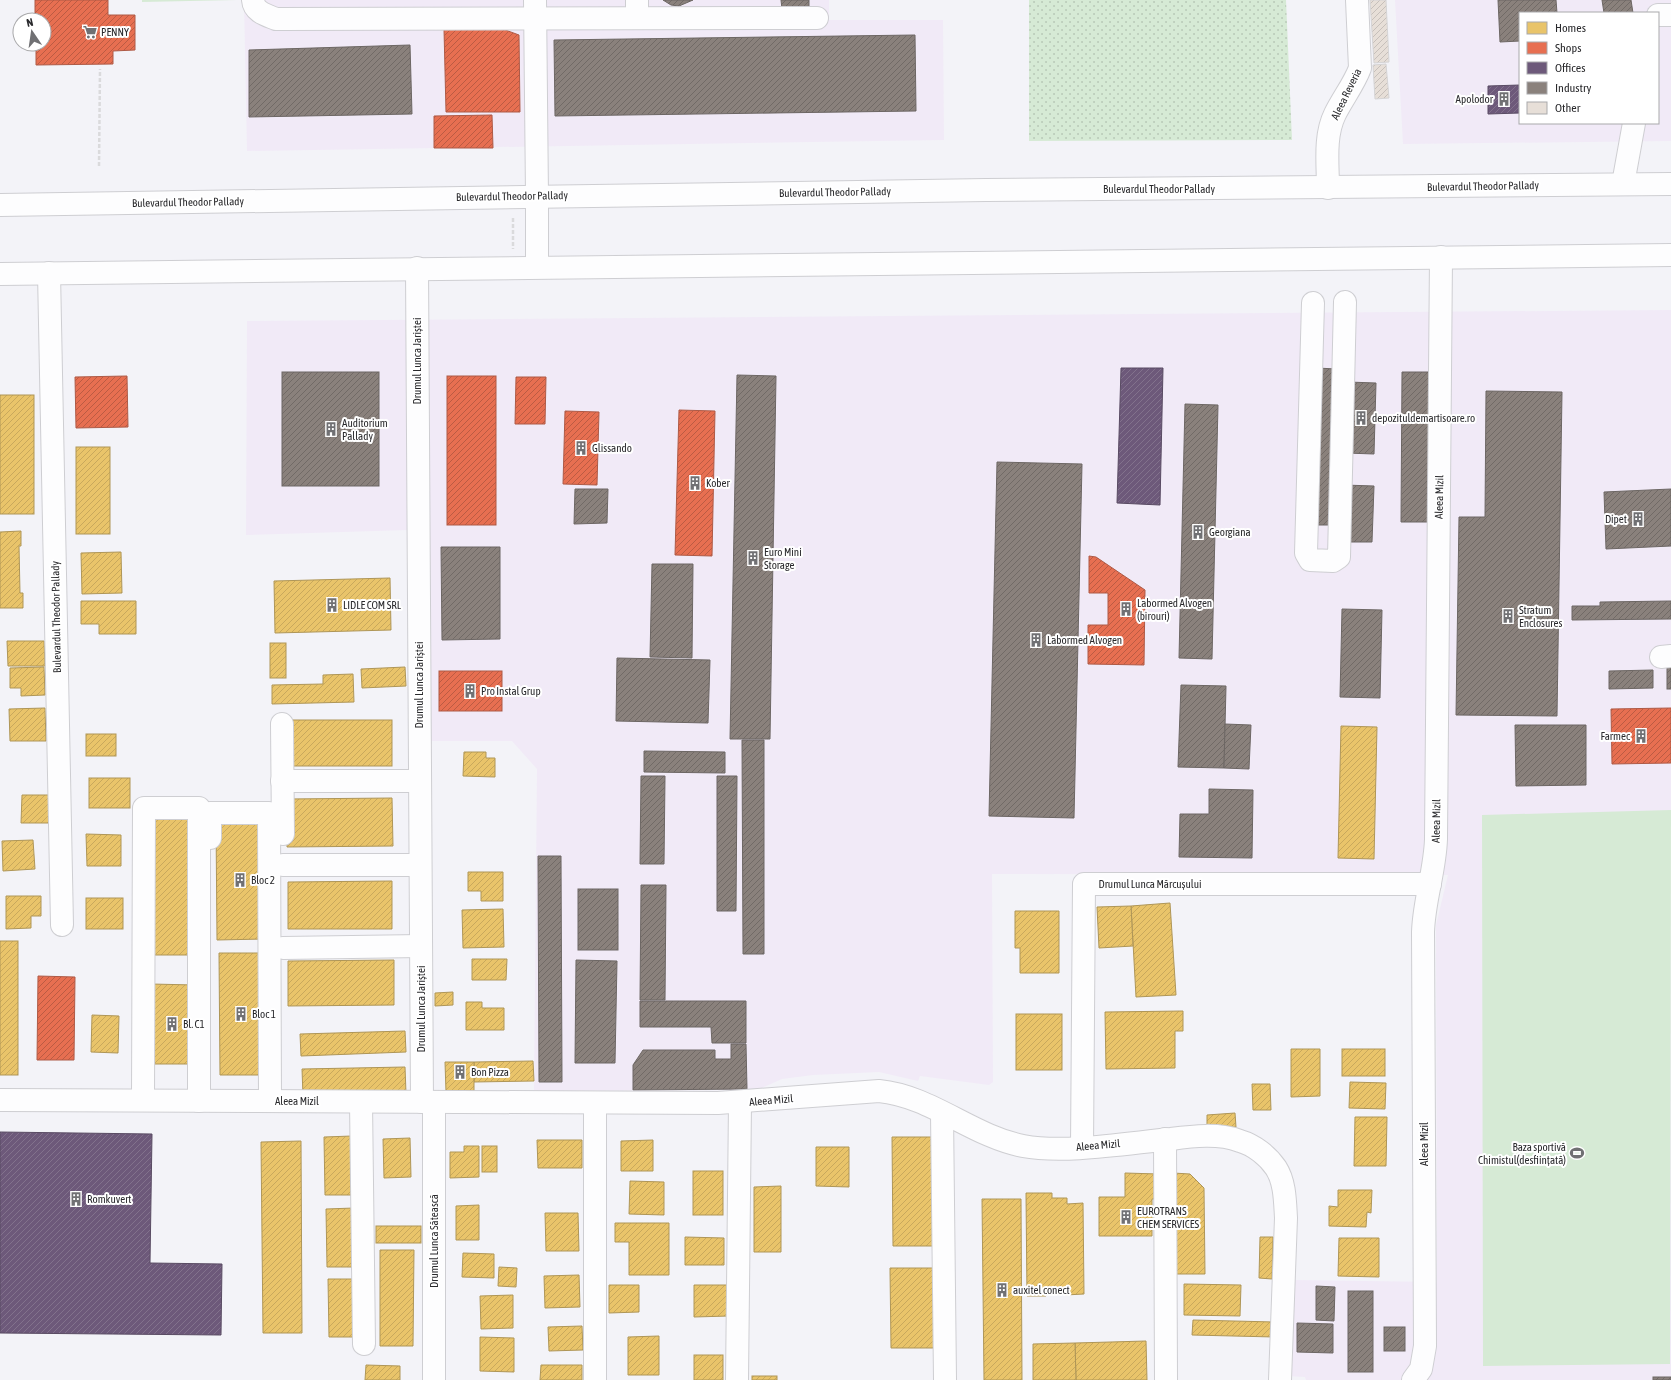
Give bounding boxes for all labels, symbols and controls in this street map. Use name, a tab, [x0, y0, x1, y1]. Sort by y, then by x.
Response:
north arrow	[12, 12, 52, 52]
legend	[1519, 12, 1659, 124]
text: N	[25, 16, 34, 29]
text: Homes	[1555, 21, 1586, 35]
supermarket icon: PENNY	[82, 24, 98, 40]
place label: PENNY	[101, 26, 129, 38]
text: Shops	[1555, 41, 1581, 55]
text: Offices	[1555, 61, 1585, 75]
street label: Aleea Reveria	[1328, 66, 1364, 122]
text: Industry	[1555, 81, 1592, 95]
building icon: Apolodor	[1496, 91, 1512, 107]
place label: Apolodor	[1456, 93, 1494, 105]
text: Other	[1555, 101, 1581, 115]
street label: Bulevardul Theodor Pallady	[1427, 179, 1540, 193]
street label: Bulevardul Theodor Pallady	[1103, 183, 1216, 195]
street label: Bulevardul Theodor Pallady	[779, 185, 892, 199]
street label: Bulevardul Theodor Pallady	[456, 189, 569, 203]
street label: Bulevardul Theodor Pallady	[132, 195, 245, 209]
street label: Drumul Lunca Jariștei	[411, 318, 423, 404]
building icon: depozituldemartisoare.ro	[1353, 410, 1369, 426]
place label: depozituldemartisoare.ro	[1372, 412, 1475, 424]
place label: Auditorium Pallady	[342, 417, 388, 442]
building icon: Auditorium Pallady	[323, 421, 339, 437]
building icon: Glissando	[573, 440, 589, 456]
place label: Glissando	[592, 442, 632, 454]
building icon: Kober	[687, 475, 703, 491]
street label: Aleea Mizil	[1433, 475, 1445, 519]
place label: Kober	[706, 477, 731, 489]
building icon: Dipet	[1630, 511, 1646, 527]
place label: Dipet	[1605, 513, 1627, 525]
building icon: Georgiana	[1190, 524, 1206, 540]
place label: Georgiana	[1209, 526, 1251, 538]
place label: Euro Mini Storage	[764, 546, 802, 571]
building icon: Euro Mini Storage	[745, 550, 761, 566]
street label: Bulevardul Theodor Pallady	[49, 560, 63, 673]
building icon: LIDLE COM SRL	[324, 597, 340, 613]
place label: Labormed Alvogen (birouri)	[1137, 597, 1212, 622]
place label: LIDLE COM SRL	[343, 599, 402, 611]
building icon: Labormed Alvogen (birouri)	[1118, 601, 1134, 617]
place label: Stratum Enclosures	[1519, 604, 1563, 629]
building icon: Stratum Enclosures	[1500, 608, 1516, 624]
building icon: Labormed Alvogen	[1028, 632, 1044, 648]
place label: Labormed Alvogen	[1047, 634, 1122, 646]
street label: Drumul Lunca Jariștei	[413, 642, 425, 728]
building icon: Pro Instal Grup	[462, 683, 478, 699]
place label: Pro Instal Grup	[481, 685, 541, 697]
building icon: Farmec	[1633, 728, 1649, 744]
place label: Farmec	[1600, 730, 1631, 742]
street label: Aleea Mizil	[1430, 799, 1442, 843]
building icon: Bloc 2	[232, 872, 248, 888]
place label: Bloc 2	[251, 874, 275, 886]
street label: Drumul Lunca Mărcușului	[1098, 878, 1202, 890]
street label: Drumul Lunca Jariștei	[415, 966, 427, 1052]
building icon: Bloc 1	[233, 1006, 249, 1022]
place label: Bloc 1	[252, 1008, 276, 1020]
building icon: Bl. C1	[164, 1016, 180, 1032]
place label: Bl. C1	[183, 1018, 205, 1030]
building icon: Bon Pizza	[452, 1064, 468, 1080]
place label: Bon Pizza	[471, 1066, 509, 1078]
street label: Aleea Mizil	[749, 1092, 794, 1108]
street label: Aleea Mizil	[275, 1095, 319, 1107]
street label: Aleea Mizil	[1418, 1122, 1430, 1166]
street label: Aleea Mizil	[1076, 1137, 1121, 1153]
place label: Baza sportivă Chimistul(desființată)	[1478, 1141, 1566, 1166]
sports icon: Baza sportivă Chimistul(desființată)	[1569, 1145, 1585, 1161]
building icon: Romkuvert	[68, 1191, 84, 1207]
place label: Romkuvert	[87, 1193, 131, 1205]
street label: Drumul Lunca Sătească	[428, 1194, 440, 1288]
place label: EUROTRANS CHEM SERVICES	[1137, 1205, 1199, 1230]
building icon: EUROTRANS CHEM SERVICES	[1118, 1209, 1134, 1225]
building icon: auxitel conect	[994, 1282, 1010, 1298]
place label: auxitel conect	[1013, 1284, 1070, 1296]

